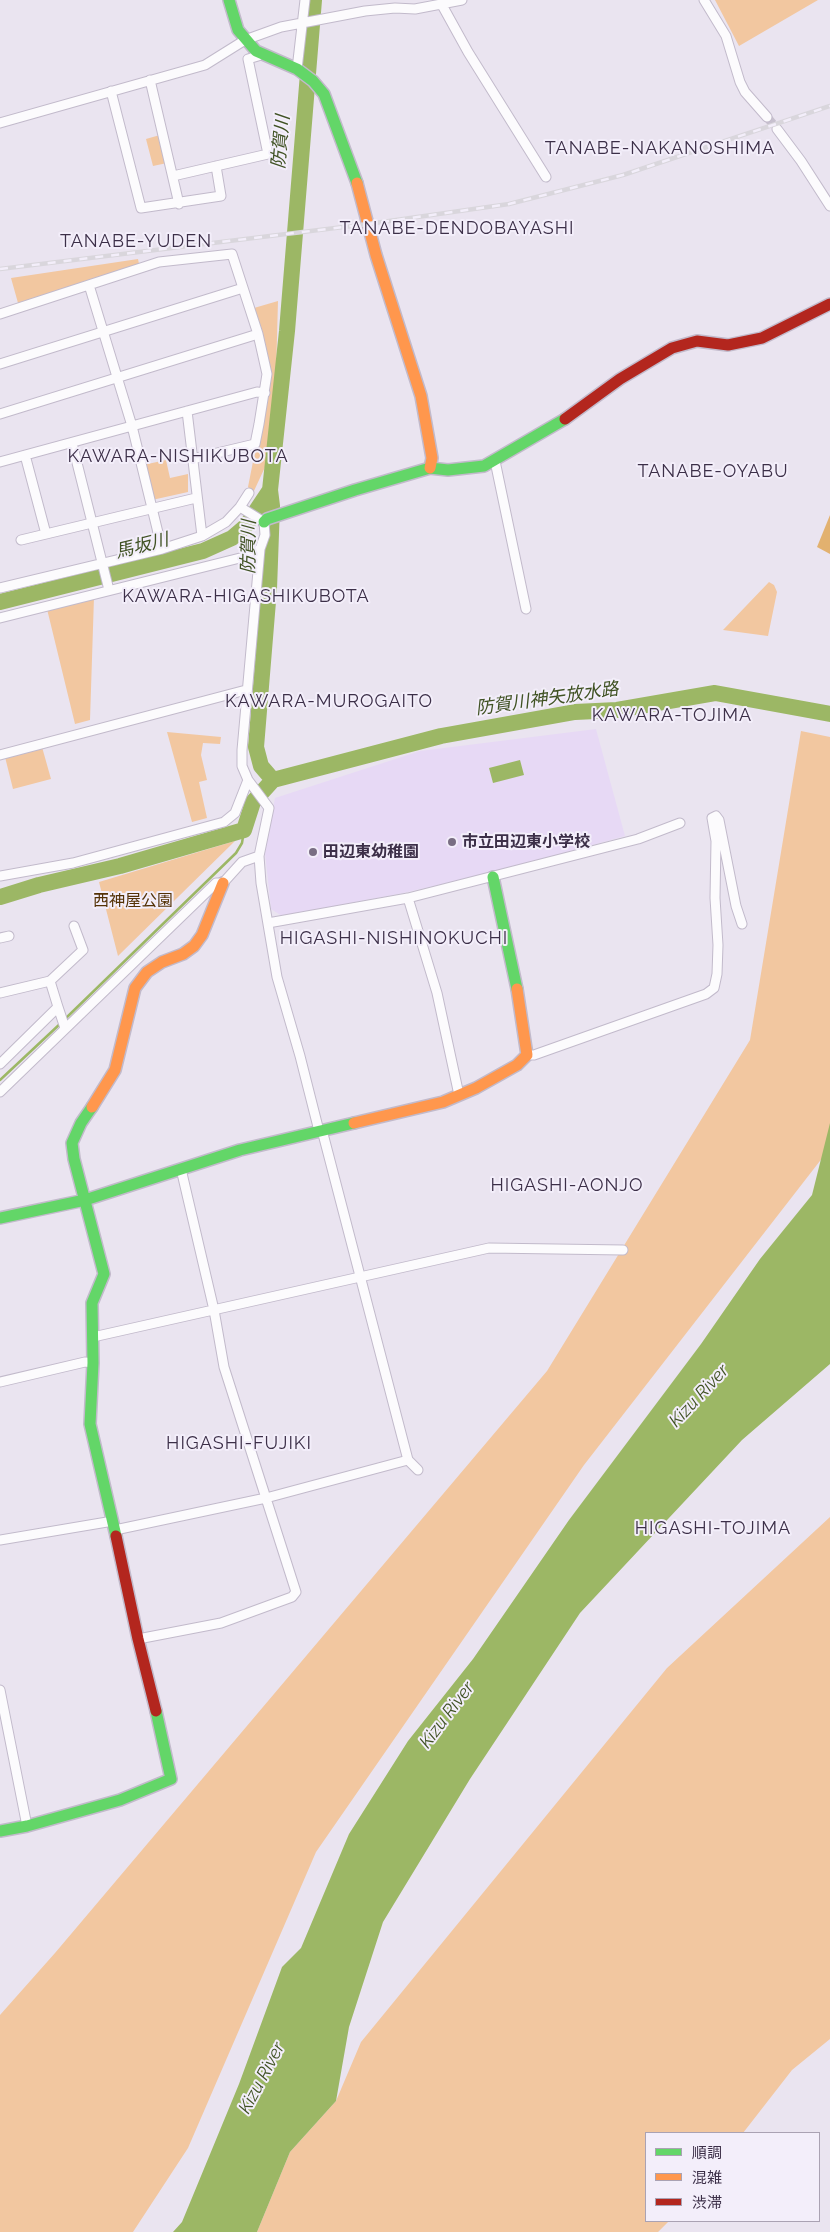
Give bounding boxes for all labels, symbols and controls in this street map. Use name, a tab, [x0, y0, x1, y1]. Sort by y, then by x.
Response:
water label: 防賀川	[268, 114, 294, 170]
district label: TANABE-NAKANOSHIMA	[543, 138, 777, 160]
district label: TANABE-DENDOBAYASHI	[337, 218, 577, 240]
district label: TANABE-YUDEN	[58, 231, 214, 253]
district label: KAWARA-NISHIKUBOTA	[65, 446, 291, 468]
district label: TANABE-OYABU	[636, 461, 790, 483]
water label: 防賀川	[238, 520, 260, 574]
water label: 馬坂川	[113, 529, 171, 563]
district label: KAWARA-HIGASHIKUBOTA	[120, 586, 372, 608]
water label: 防賀川神矢放水路	[474, 678, 620, 720]
district label: KAWARA-MUROGAITO	[223, 691, 435, 713]
district label: KAWARA-TOJIMA	[590, 705, 754, 727]
place label: 市立田辺東小学校	[462, 832, 590, 852]
marker: 市立田辺東小学校	[446, 836, 458, 848]
place label: 田辺東幼稚園	[323, 842, 419, 862]
marker: 田辺東幼稚園	[307, 846, 319, 858]
park label: 西神屋公園	[93, 891, 173, 911]
district label: HIGASHI-NISHINOKUCHI	[277, 928, 511, 950]
district label: HIGASHI-AONJO	[489, 1175, 645, 1197]
water label: Kizu River	[665, 1360, 733, 1432]
district label: HIGASHI-FUJIKI	[164, 1433, 314, 1455]
district label: HIGASHI-TOJIMA	[633, 1518, 793, 1540]
water label: Kizu River	[415, 1678, 479, 1752]
water label: Kizu River	[234, 2039, 290, 2117]
legend	[645, 2132, 820, 2222]
text: 順調	[692, 2144, 722, 2162]
text: 混雑	[692, 2169, 722, 2187]
text: 渋滞	[692, 2194, 722, 2212]

